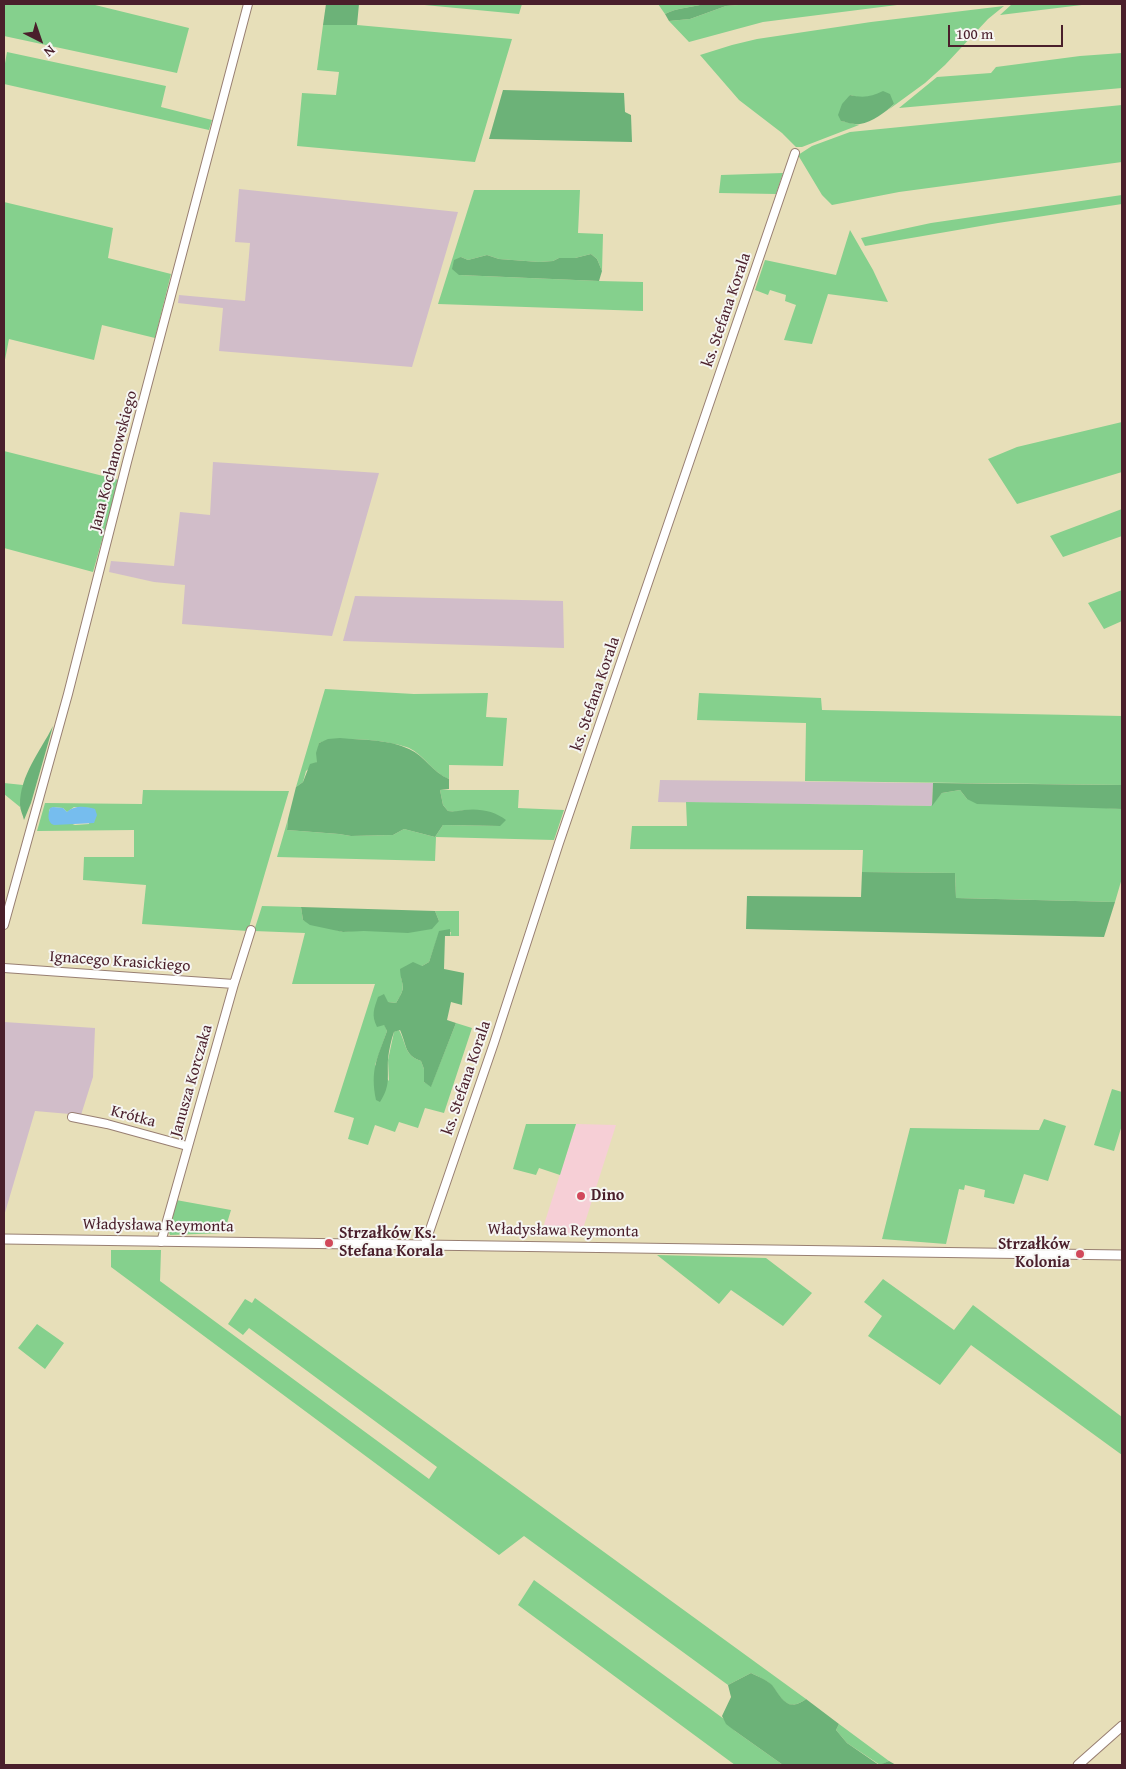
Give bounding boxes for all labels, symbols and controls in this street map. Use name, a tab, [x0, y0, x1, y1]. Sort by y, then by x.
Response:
north arrow	[15, 15, 65, 65]
scale bar	[951, 15, 1066, 47]
text: 100 m	[956, 23, 993, 44]
text: N	[40, 41, 60, 62]
street label: ks. Stefana Korala	[699, 250, 755, 370]
street label: Jana Kochanowskiego	[86, 389, 142, 533]
street label: ks. Stefana Korala	[568, 634, 624, 754]
street label: Ignacego Krasickiego	[49, 948, 191, 976]
street label: ks. Stefana Korala	[439, 1018, 495, 1138]
street label: Janusza Korczaka	[167, 1023, 217, 1139]
street label: Krótka	[109, 1102, 157, 1132]
place label: Dino	[591, 1186, 624, 1206]
marker: Dino	[575, 1190, 587, 1202]
street label: Władysława Reymonta	[82, 1215, 234, 1237]
street label: Władysława Reymonta	[487, 1220, 639, 1242]
place label: Strzałków Ks. Stefana Korala	[339, 1224, 443, 1262]
place label: Strzałków Kolonia	[998, 1235, 1070, 1273]
marker: Strzałków Ks. Stefana Korala	[323, 1237, 335, 1249]
marker: Strzałków Kolonia	[1074, 1248, 1086, 1260]

